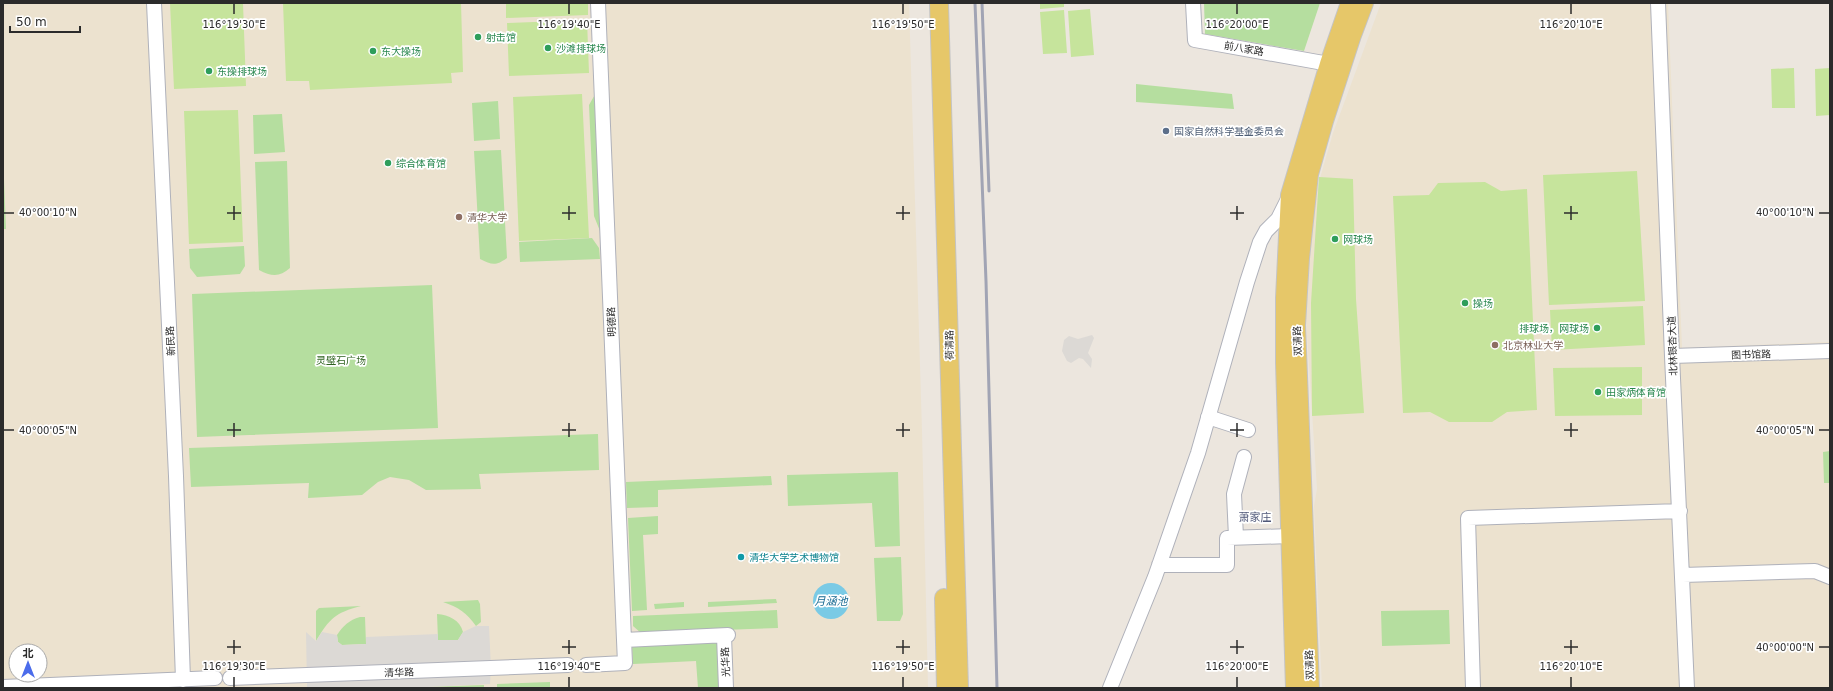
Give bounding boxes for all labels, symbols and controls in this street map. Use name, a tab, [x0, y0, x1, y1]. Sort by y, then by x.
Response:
scale bar	[10, 8, 80, 34]
text: 50 m	[16, 15, 47, 29]
text: 116°19'30"E	[202, 19, 266, 30]
text: 116°19'40"E	[537, 19, 601, 30]
text: 116°19'50"E	[871, 19, 935, 30]
text: 116°20'00"E	[1205, 19, 1269, 30]
text: 116°20'10"E	[1539, 19, 1603, 30]
marker: 射击馆	[473, 32, 483, 42]
place label: 射击馆	[486, 32, 516, 43]
street label: 前八家路	[1223, 40, 1265, 57]
marker: 沙滩排球场	[543, 43, 553, 53]
place label: 沙滩排球场	[556, 43, 606, 54]
marker: 东大操场	[368, 46, 378, 56]
place label: 东大操场	[381, 46, 421, 57]
marker: 东操排球场	[204, 66, 214, 76]
place label: 东操排球场	[217, 66, 267, 77]
marker: 国家自然科学基金委员会	[1161, 126, 1171, 136]
place label: 国家自然科学基金委员会	[1174, 126, 1284, 137]
marker: 综合体育馆	[383, 158, 393, 168]
place label: 综合体育馆	[396, 158, 446, 169]
text: 40°00'10"N	[19, 207, 77, 218]
text: 40°00'10"N	[1756, 207, 1814, 218]
marker: 清华大学	[454, 212, 464, 222]
place label: 清华大学	[467, 212, 507, 223]
marker: 网球场	[1330, 234, 1340, 244]
place label: 网球场	[1343, 234, 1373, 245]
marker: 操场	[1460, 298, 1470, 308]
place label: 操场	[1473, 298, 1493, 309]
street label: 明德路	[605, 307, 618, 337]
street label: 北林银杏大道	[1666, 316, 1679, 376]
place label: 排球场，网球场	[1519, 323, 1589, 334]
marker: 排球场，网球场	[1592, 323, 1602, 333]
street label: 新民路	[164, 326, 177, 356]
street label: 双清路	[1291, 326, 1304, 356]
street label: 荷清路	[944, 330, 955, 360]
marker: 北京林业大学	[1490, 340, 1500, 350]
place label: 北京林业大学	[1503, 340, 1563, 351]
street label: 图书馆路	[1731, 348, 1771, 361]
park label: 灵璧石广场	[316, 355, 366, 366]
marker: 田家炳体育馆	[1593, 387, 1603, 397]
place label: 田家炳体育馆	[1606, 387, 1666, 398]
text: 40°00'05"N	[19, 425, 77, 436]
text: 40°00'05"N	[1756, 425, 1814, 436]
district label: 萧家庄	[1239, 511, 1272, 524]
marker: 清华大学艺术博物馆	[736, 552, 746, 562]
place label: 清华大学艺术博物馆	[749, 552, 839, 563]
water label: 月涵池	[815, 595, 848, 608]
text: 40°00'00"N	[1756, 642, 1814, 653]
north arrow	[8, 643, 48, 683]
text: 北	[23, 647, 34, 660]
street label: 光华路	[719, 647, 732, 677]
street label: 双清路	[1303, 650, 1316, 680]
text: 116°19'30"E	[202, 661, 266, 672]
text: 116°19'40"E	[537, 661, 601, 672]
text: 116°19'50"E	[871, 661, 935, 672]
text: 116°20'00"E	[1205, 661, 1269, 672]
text: 116°20'10"E	[1539, 661, 1603, 672]
street label: 清华路	[384, 666, 414, 679]

